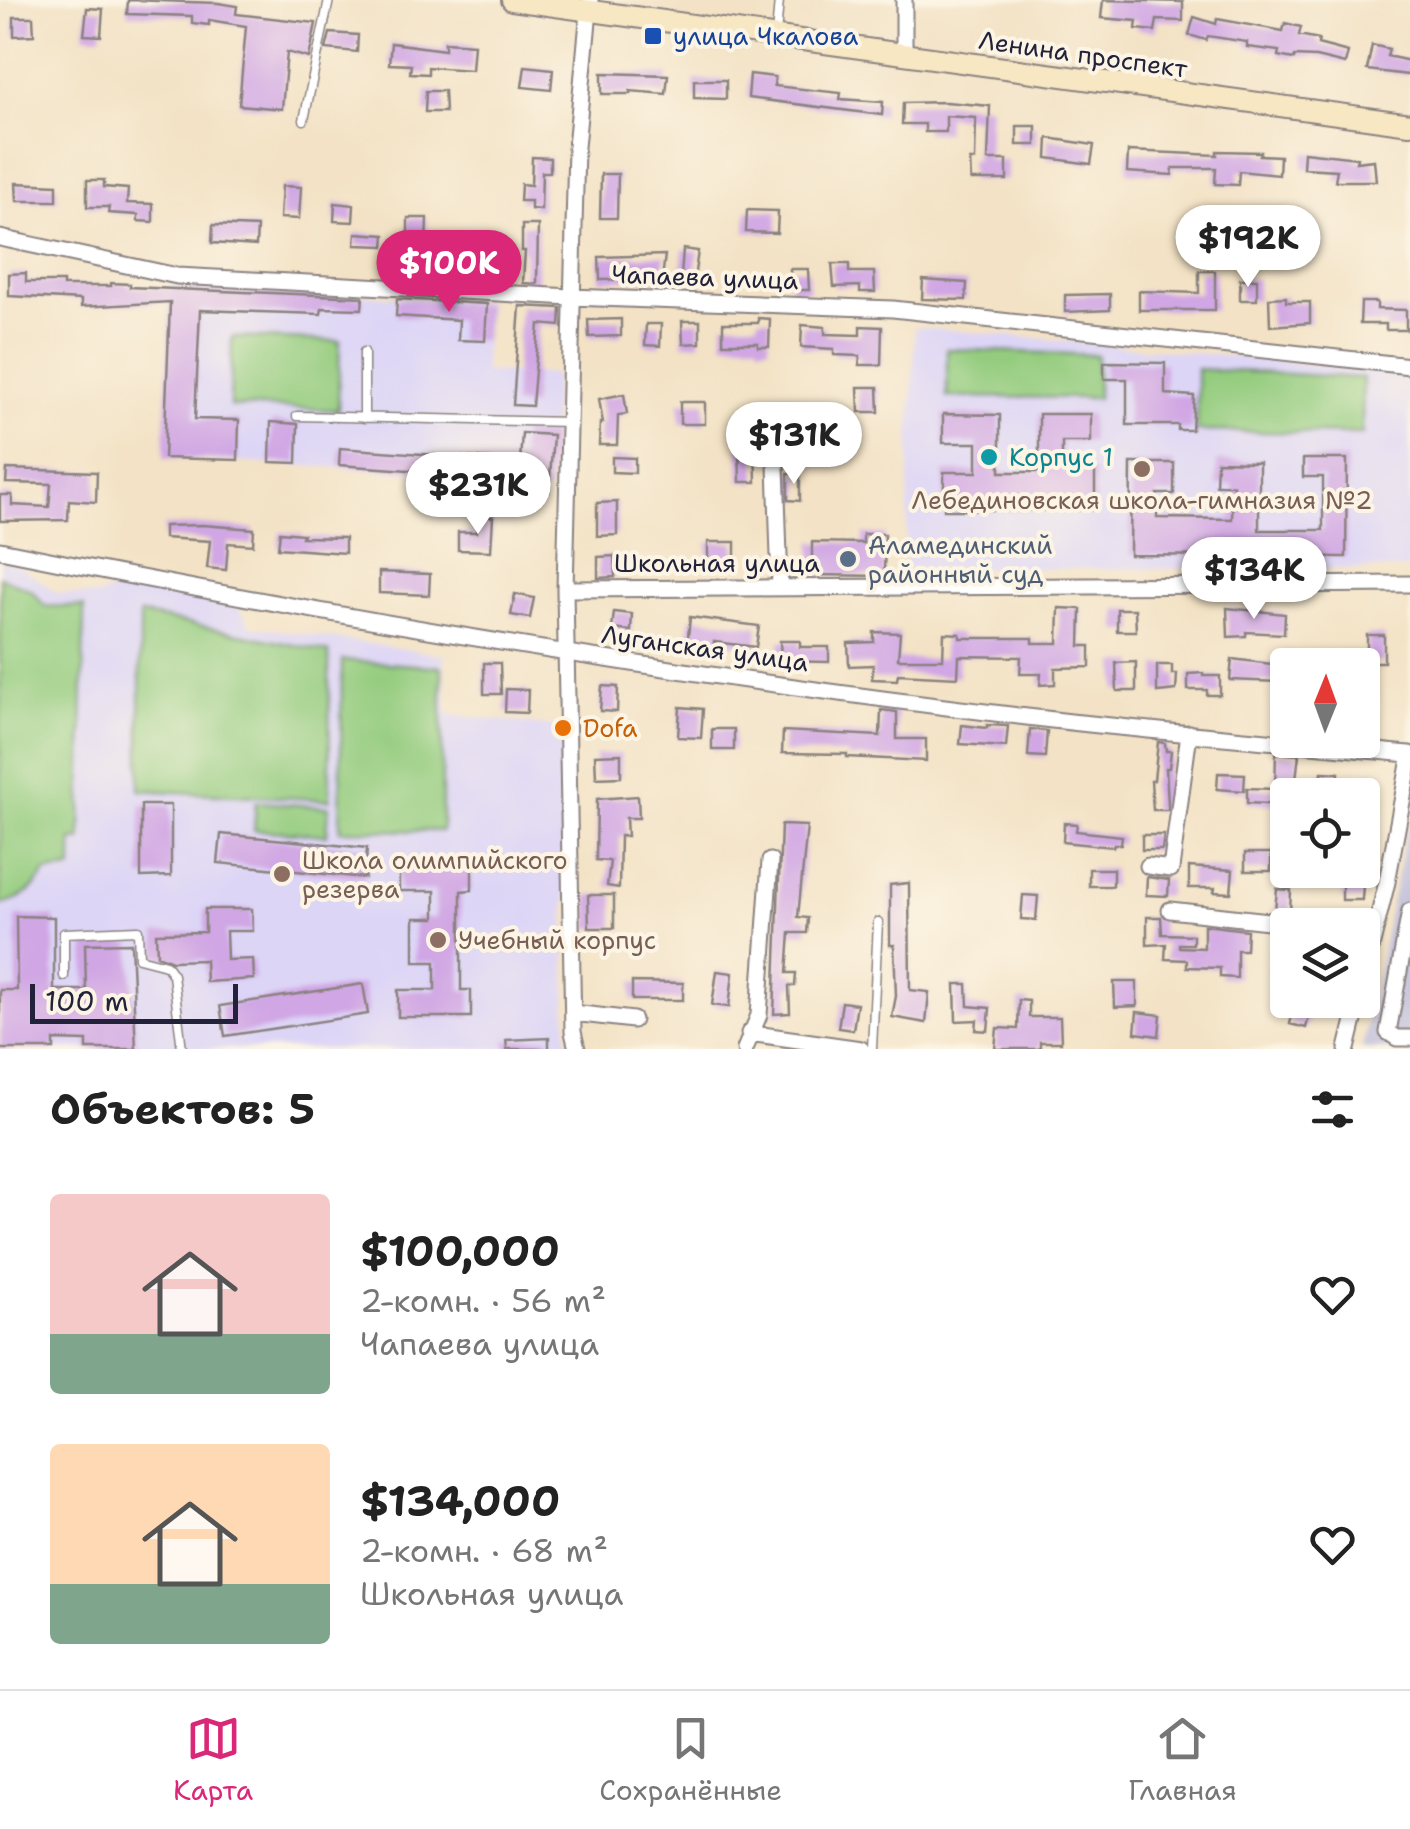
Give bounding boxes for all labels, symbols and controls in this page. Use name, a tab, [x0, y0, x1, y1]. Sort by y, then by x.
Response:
place label: улица Чкалова	[673, 19, 859, 53]
street label: Ленина проспект	[977, 23, 1190, 85]
marker: улица Чкалова	[642, 25, 664, 47]
pin: $192K	[1178, 205, 1318, 290]
text: $192K	[1198, 216, 1298, 259]
pin: $100K	[379, 230, 519, 315]
text: $100K	[398, 241, 500, 284]
street label: Чапаева улица	[611, 257, 799, 297]
pin: $131K	[724, 402, 864, 487]
text: $131K	[748, 413, 840, 456]
place label: Корпус 1	[1009, 440, 1113, 474]
marker: Корпус 1	[978, 446, 1000, 468]
pin: $231K	[408, 452, 548, 537]
marker: Лебединовская школа-гимназия №2	[1131, 458, 1153, 480]
text: $231K	[428, 463, 528, 506]
place label: Лебединовская школа-гимназия №2	[912, 483, 1372, 517]
place label: Аламединский районный суд	[868, 528, 1053, 591]
pin: $134K	[1184, 537, 1324, 622]
street label: Школьная улица	[614, 546, 820, 580]
marker: Аламединский районный суд	[837, 548, 859, 570]
text: $134K	[1203, 548, 1305, 591]
street label: Луганская улица	[599, 617, 811, 679]
north arrow	[1270, 648, 1380, 758]
map controls	[1270, 648, 1380, 1018]
place label: Dofa	[583, 711, 638, 745]
marker: Dofa	[552, 717, 574, 739]
button: locate	[1270, 778, 1380, 888]
place label: Школа олимпийского резерва	[302, 843, 568, 906]
marker: Школа олимпийского резерва	[271, 863, 293, 885]
button: layers	[1270, 908, 1380, 1018]
place label: Учебный корпус	[458, 923, 656, 957]
marker: Учебный корпус	[427, 929, 449, 951]
scale bar	[30, 979, 238, 1024]
text: 100 m	[45, 982, 129, 1020]
text: Объектов: 5	[50, 1081, 315, 1137]
icon: filters	[1305, 1082, 1360, 1137]
text: $100,000	[360, 1223, 560, 1279]
icon: home	[130, 1234, 250, 1354]
icon: heart	[1305, 1267, 1360, 1322]
text: 2-комн. · 56 m²	[360, 1279, 606, 1322]
text: Чапаева улица	[360, 1322, 599, 1365]
text: $134,000	[360, 1473, 560, 1529]
icon: home	[130, 1484, 250, 1604]
icon: heart	[1305, 1517, 1360, 1572]
text: 2-комн. · 68 m²	[360, 1529, 608, 1572]
text: Школьная улица	[360, 1572, 623, 1615]
tab: Карта	[173, 1711, 253, 1809]
tab: Сохранённые	[599, 1711, 782, 1809]
tab: Главная	[1128, 1711, 1237, 1809]

